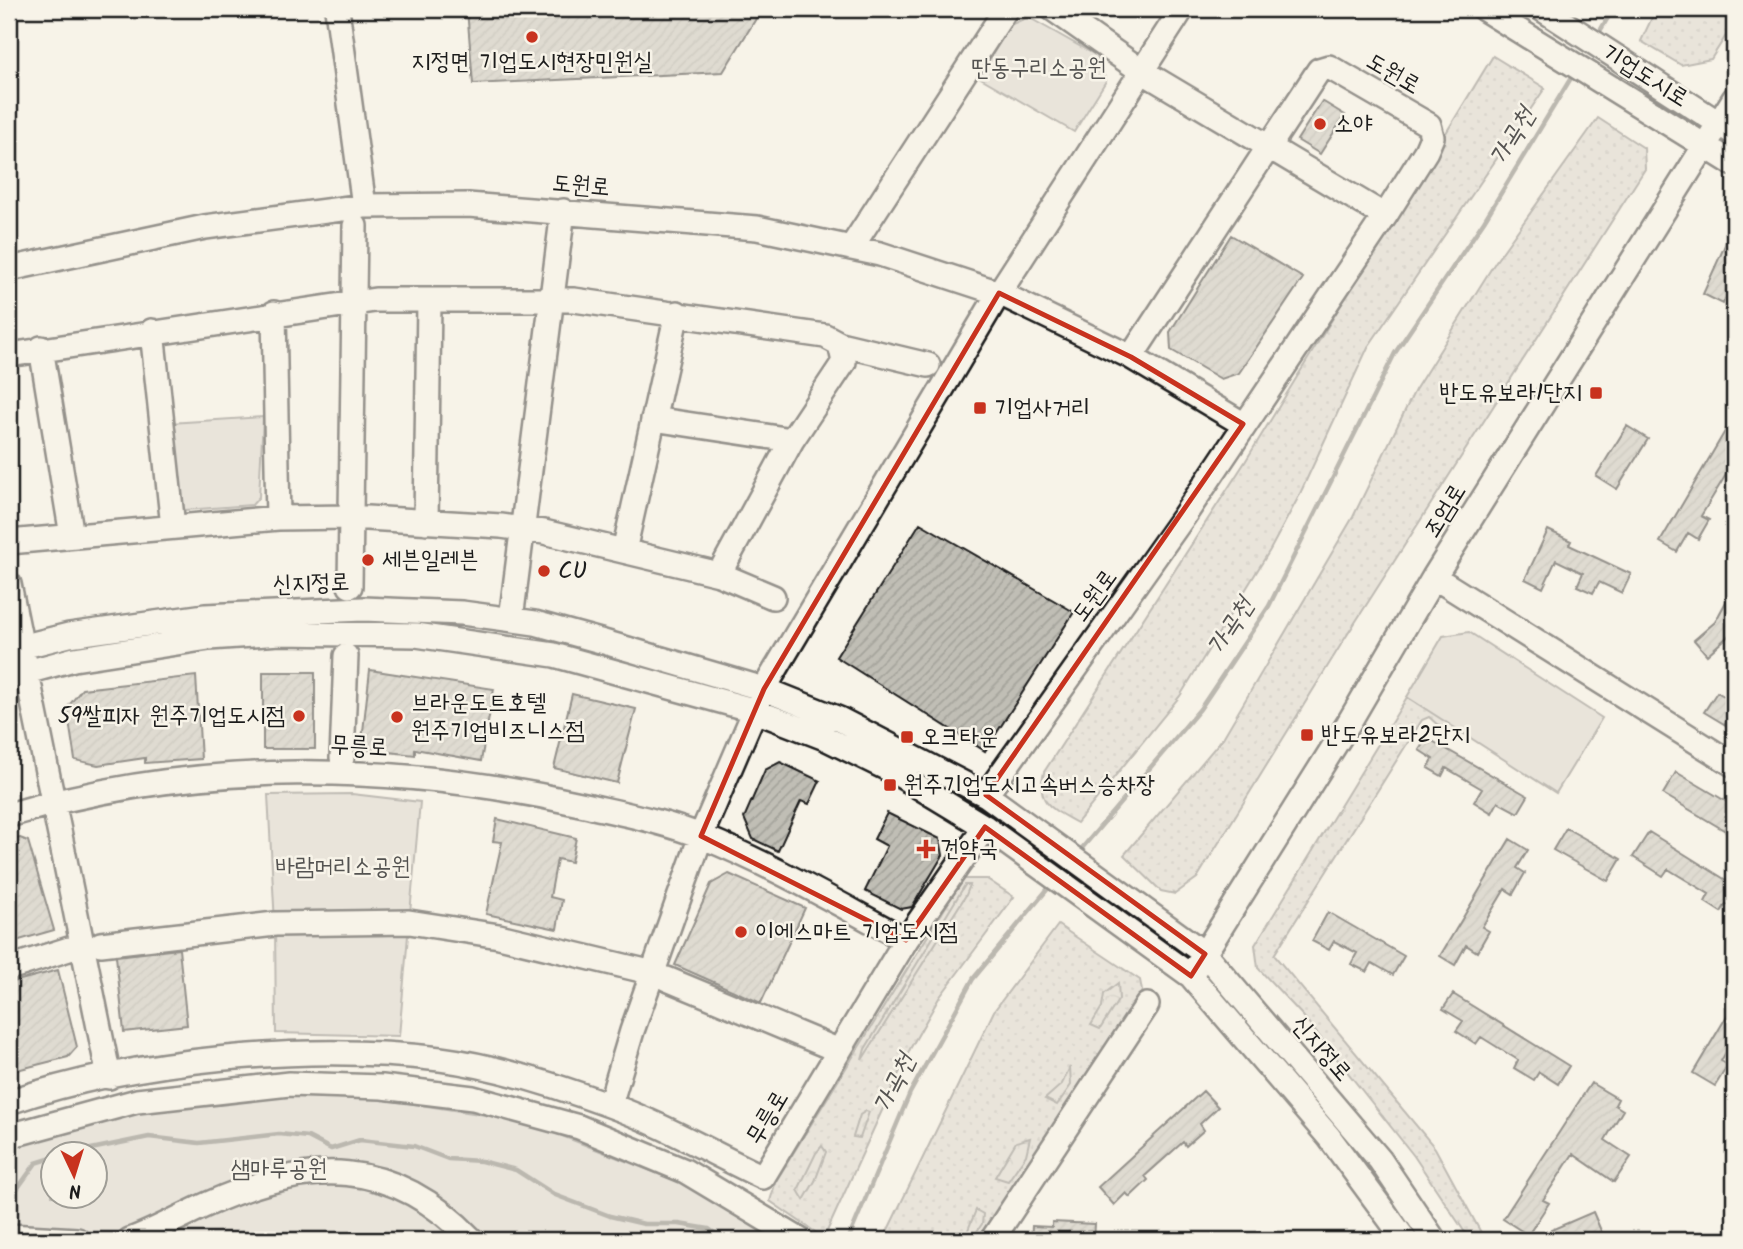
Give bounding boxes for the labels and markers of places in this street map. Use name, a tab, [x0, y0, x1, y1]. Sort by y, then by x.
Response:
marker: 지정면 기업도시현장민원실	[524, 29, 540, 45]
place label: 지정면 기업도시현장민원실	[411, 43, 653, 82]
place label: 소야	[1334, 105, 1373, 144]
marker: 소야	[1312, 116, 1328, 132]
place label: 반도유보라1단지	[1439, 374, 1582, 413]
marker: 반도유보라1단지	[1588, 385, 1604, 401]
place label: 기업사거리	[994, 389, 1091, 428]
marker: 기업사거리	[972, 400, 988, 416]
place label: 세븐일레븐	[382, 541, 479, 580]
marker: 세븐일레븐	[360, 552, 376, 568]
place label: CU	[558, 552, 587, 591]
marker: CU	[536, 563, 552, 579]
place label: 브라운도트호텔 원주기업비즈니스점	[411, 684, 585, 751]
place label: 59쌀피자 원주기업도시점	[58, 697, 285, 736]
marker: 59쌀피자 원주기업도시점	[291, 708, 307, 724]
marker: 브라운도트호텔 원주기업비즈니스점	[389, 709, 405, 725]
place label: 반도유보라2단지	[1321, 716, 1470, 755]
place label: 오크타운	[921, 718, 998, 757]
marker: 반도유보라2단지	[1299, 727, 1315, 743]
marker: 오크타운	[899, 729, 915, 745]
place label: 원주기업도시고속버스승차장	[904, 766, 1155, 805]
marker: 원주기업도시고속버스승차장	[882, 777, 898, 793]
place label: 건약국	[940, 830, 998, 869]
marker: 건약국	[918, 841, 934, 857]
place label: 이에스마트 기업도시점	[755, 913, 958, 952]
marker: 이에스마트 기업도시점	[733, 924, 749, 940]

